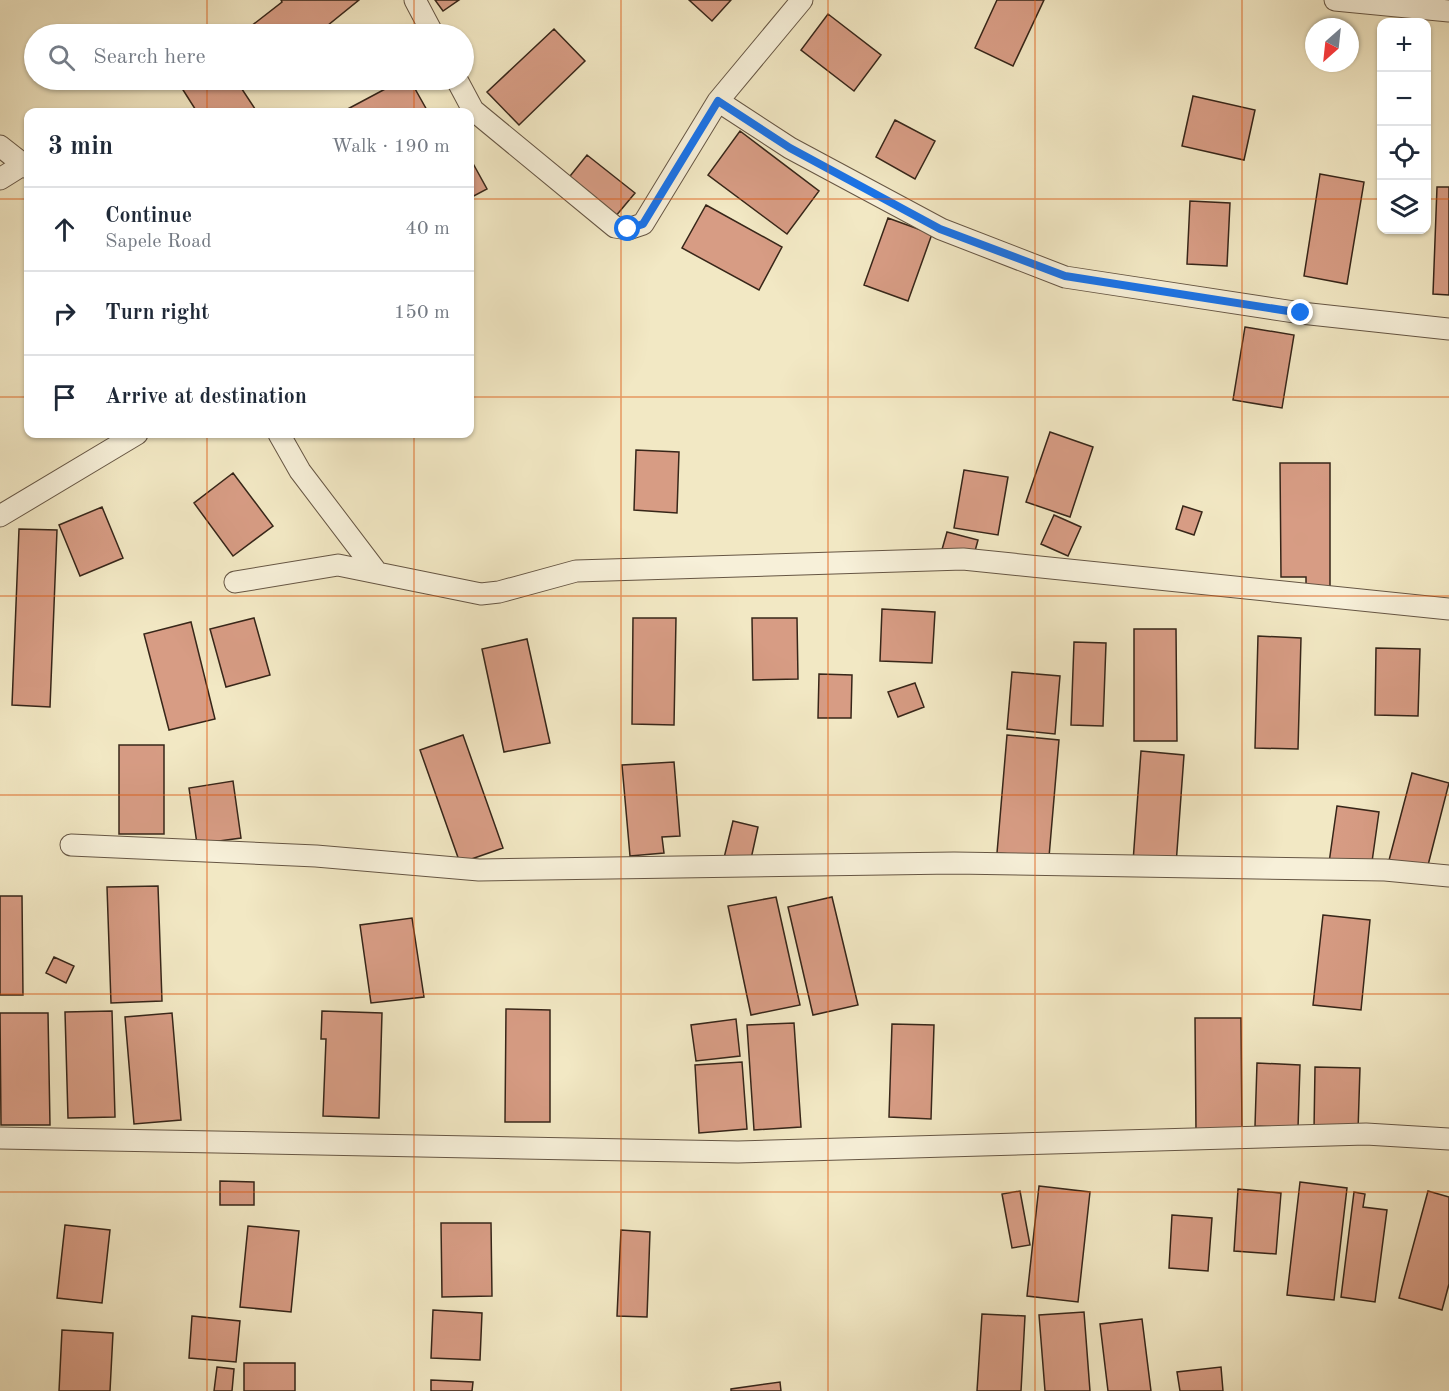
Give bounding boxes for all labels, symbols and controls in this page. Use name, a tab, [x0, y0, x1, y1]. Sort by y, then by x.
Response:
north arrow	[1305, 18, 1359, 72]
map controls	[1377, 18, 1431, 234]
button: +	[1377, 18, 1431, 72]
search box	[24, 24, 474, 90]
icon: search	[45, 41, 78, 74]
text: Search here	[93, 46, 206, 68]
button: −	[1377, 72, 1431, 126]
button: locate	[1377, 126, 1431, 180]
text: 3 min	[48, 134, 113, 160]
text: Walk · 190 m	[331, 137, 450, 157]
button: layers	[1377, 180, 1431, 234]
text: Continue	[105, 205, 192, 227]
icon: ahead	[48, 213, 81, 246]
route start	[614, 215, 640, 241]
text: 40 m	[405, 219, 450, 239]
text: Sapele Road	[105, 232, 212, 252]
icon: right	[48, 297, 81, 330]
route end	[1287, 299, 1313, 325]
text: Turn right	[105, 302, 209, 324]
text: 150 m	[394, 303, 450, 323]
icon: arrive	[48, 381, 81, 414]
text: Arrive at destination	[105, 386, 307, 408]

